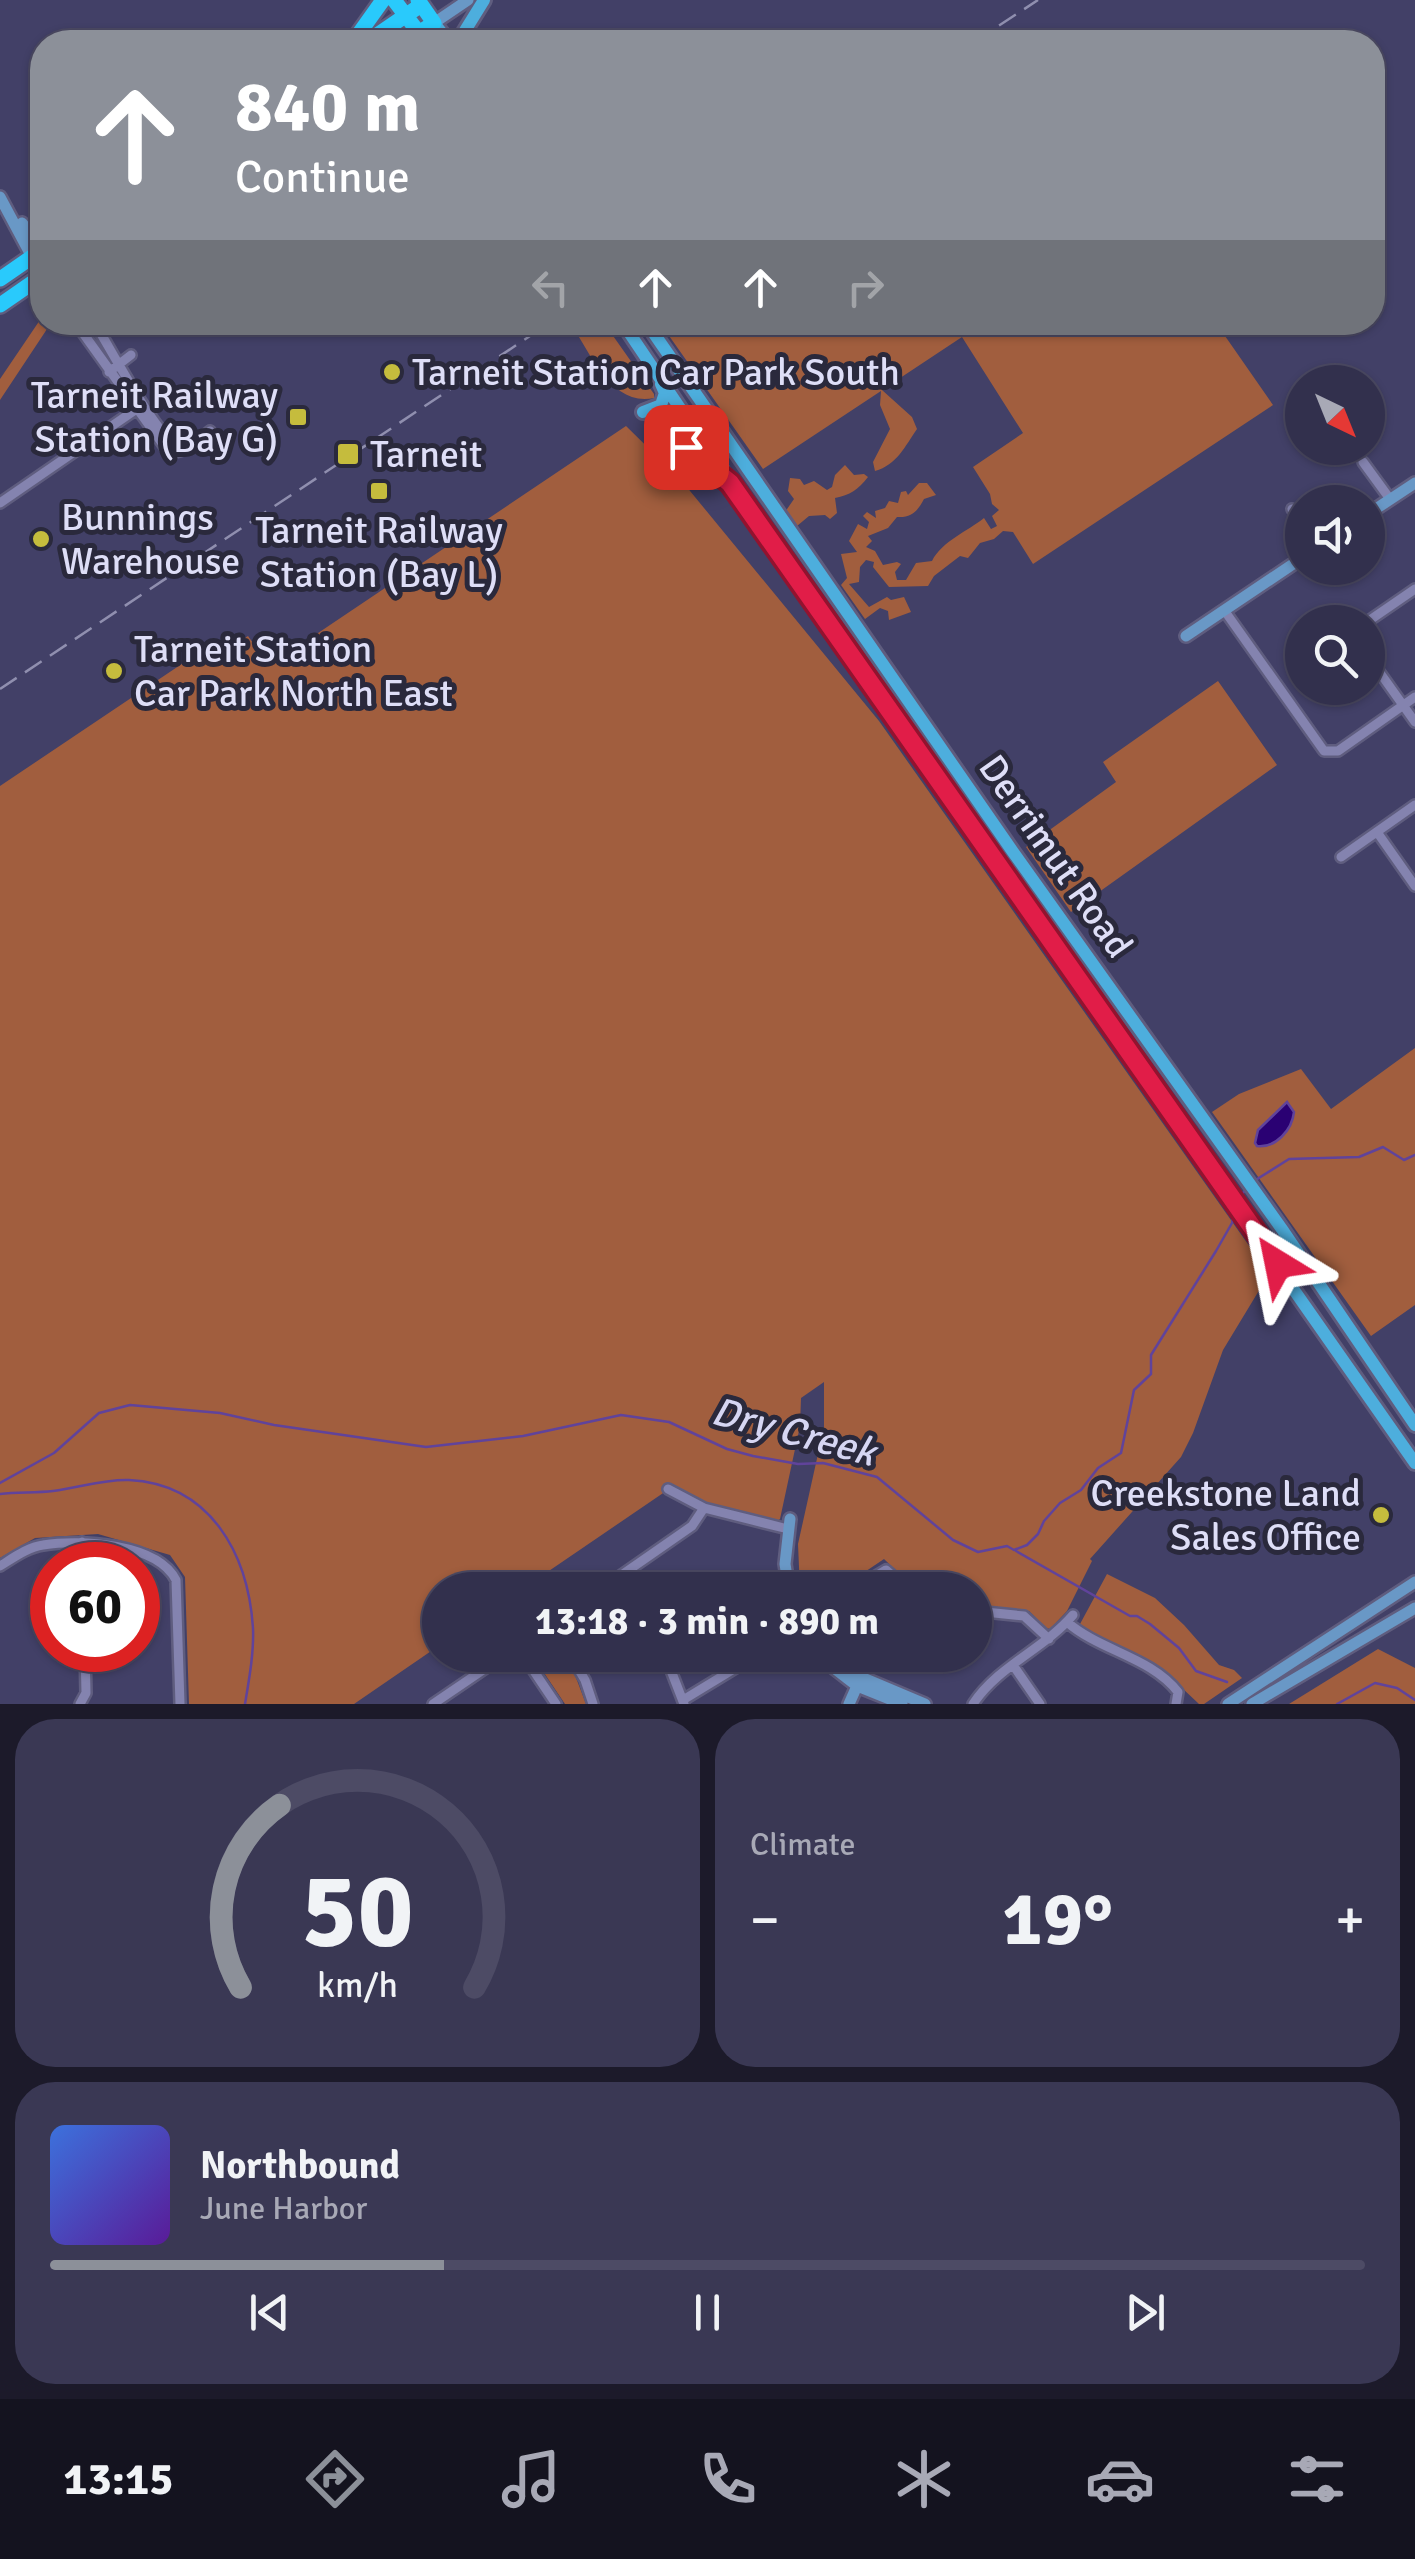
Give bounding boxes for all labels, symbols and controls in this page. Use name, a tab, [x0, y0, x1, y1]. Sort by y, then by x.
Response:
text: 840 m	[235, 64, 420, 150]
icon: ahead	[70, 70, 200, 200]
text: Continue	[235, 150, 410, 205]
icon: left	[523, 260, 578, 315]
icon: ahead	[628, 260, 683, 315]
icon: ahead	[733, 260, 788, 315]
icon: right	[838, 260, 893, 315]
place label: Tarneit Station Car Park South	[412, 349, 900, 396]
marker: Tarneit Station Car Park South	[381, 361, 403, 383]
north arrow	[1285, 365, 1385, 465]
map controls	[1285, 365, 1385, 705]
place label: Tarneit Railway Station (Bay G)	[31, 372, 278, 463]
pin	[644, 405, 729, 490]
marker: Tarneit Railway Station (Bay G)	[287, 406, 309, 428]
icon: arrive	[659, 420, 714, 475]
place label: Tarneit	[370, 431, 482, 478]
marker: Tarneit	[335, 441, 361, 467]
marker: Tarneit Railway Station (Bay L)	[368, 480, 390, 502]
button: sound	[1285, 485, 1385, 585]
place label: Bunnings Warehouse	[61, 494, 240, 585]
place label: Tarneit Railway Station (Bay L)	[255, 507, 503, 598]
marker: Bunnings Warehouse	[30, 528, 52, 550]
button: search	[1285, 605, 1385, 705]
place label: Tarneit Station Car Park North East	[134, 626, 453, 717]
marker: Tarneit Station Car Park North East	[103, 660, 125, 682]
street label: Derrimut Road	[968, 746, 1143, 967]
position arrow	[1226, 1212, 1330, 1316]
water label: Dry Creek	[706, 1386, 884, 1479]
place label: Creekstone Land Sales Office	[1091, 1470, 1361, 1561]
marker: Creekstone Land Sales Office	[1370, 1504, 1392, 1526]
speed limit sign: 60	[30, 1542, 160, 1672]
text: 13:18 · 3 min · 890 m	[535, 1598, 879, 1645]
text: Climate	[750, 1825, 856, 1864]
text: 50	[301, 1847, 414, 1975]
text: 19°	[1002, 1873, 1113, 1966]
text: −	[750, 1886, 780, 1954]
text: +	[1335, 1886, 1365, 1954]
text: km/h	[317, 1963, 398, 2007]
text: Northbound	[200, 2142, 400, 2189]
text: June Harbor	[200, 2189, 367, 2228]
icon: previous	[242, 2285, 297, 2340]
icon: pause	[680, 2285, 735, 2340]
icon: next	[1118, 2285, 1173, 2340]
icon: directions	[300, 2444, 370, 2514]
icon: music	[496, 2444, 566, 2514]
icon: phone	[693, 2444, 763, 2514]
icon: climate	[889, 2444, 959, 2514]
icon: car	[1085, 2444, 1155, 2514]
icon: filters	[1282, 2444, 1352, 2514]
text: 13:15	[63, 2452, 174, 2507]

